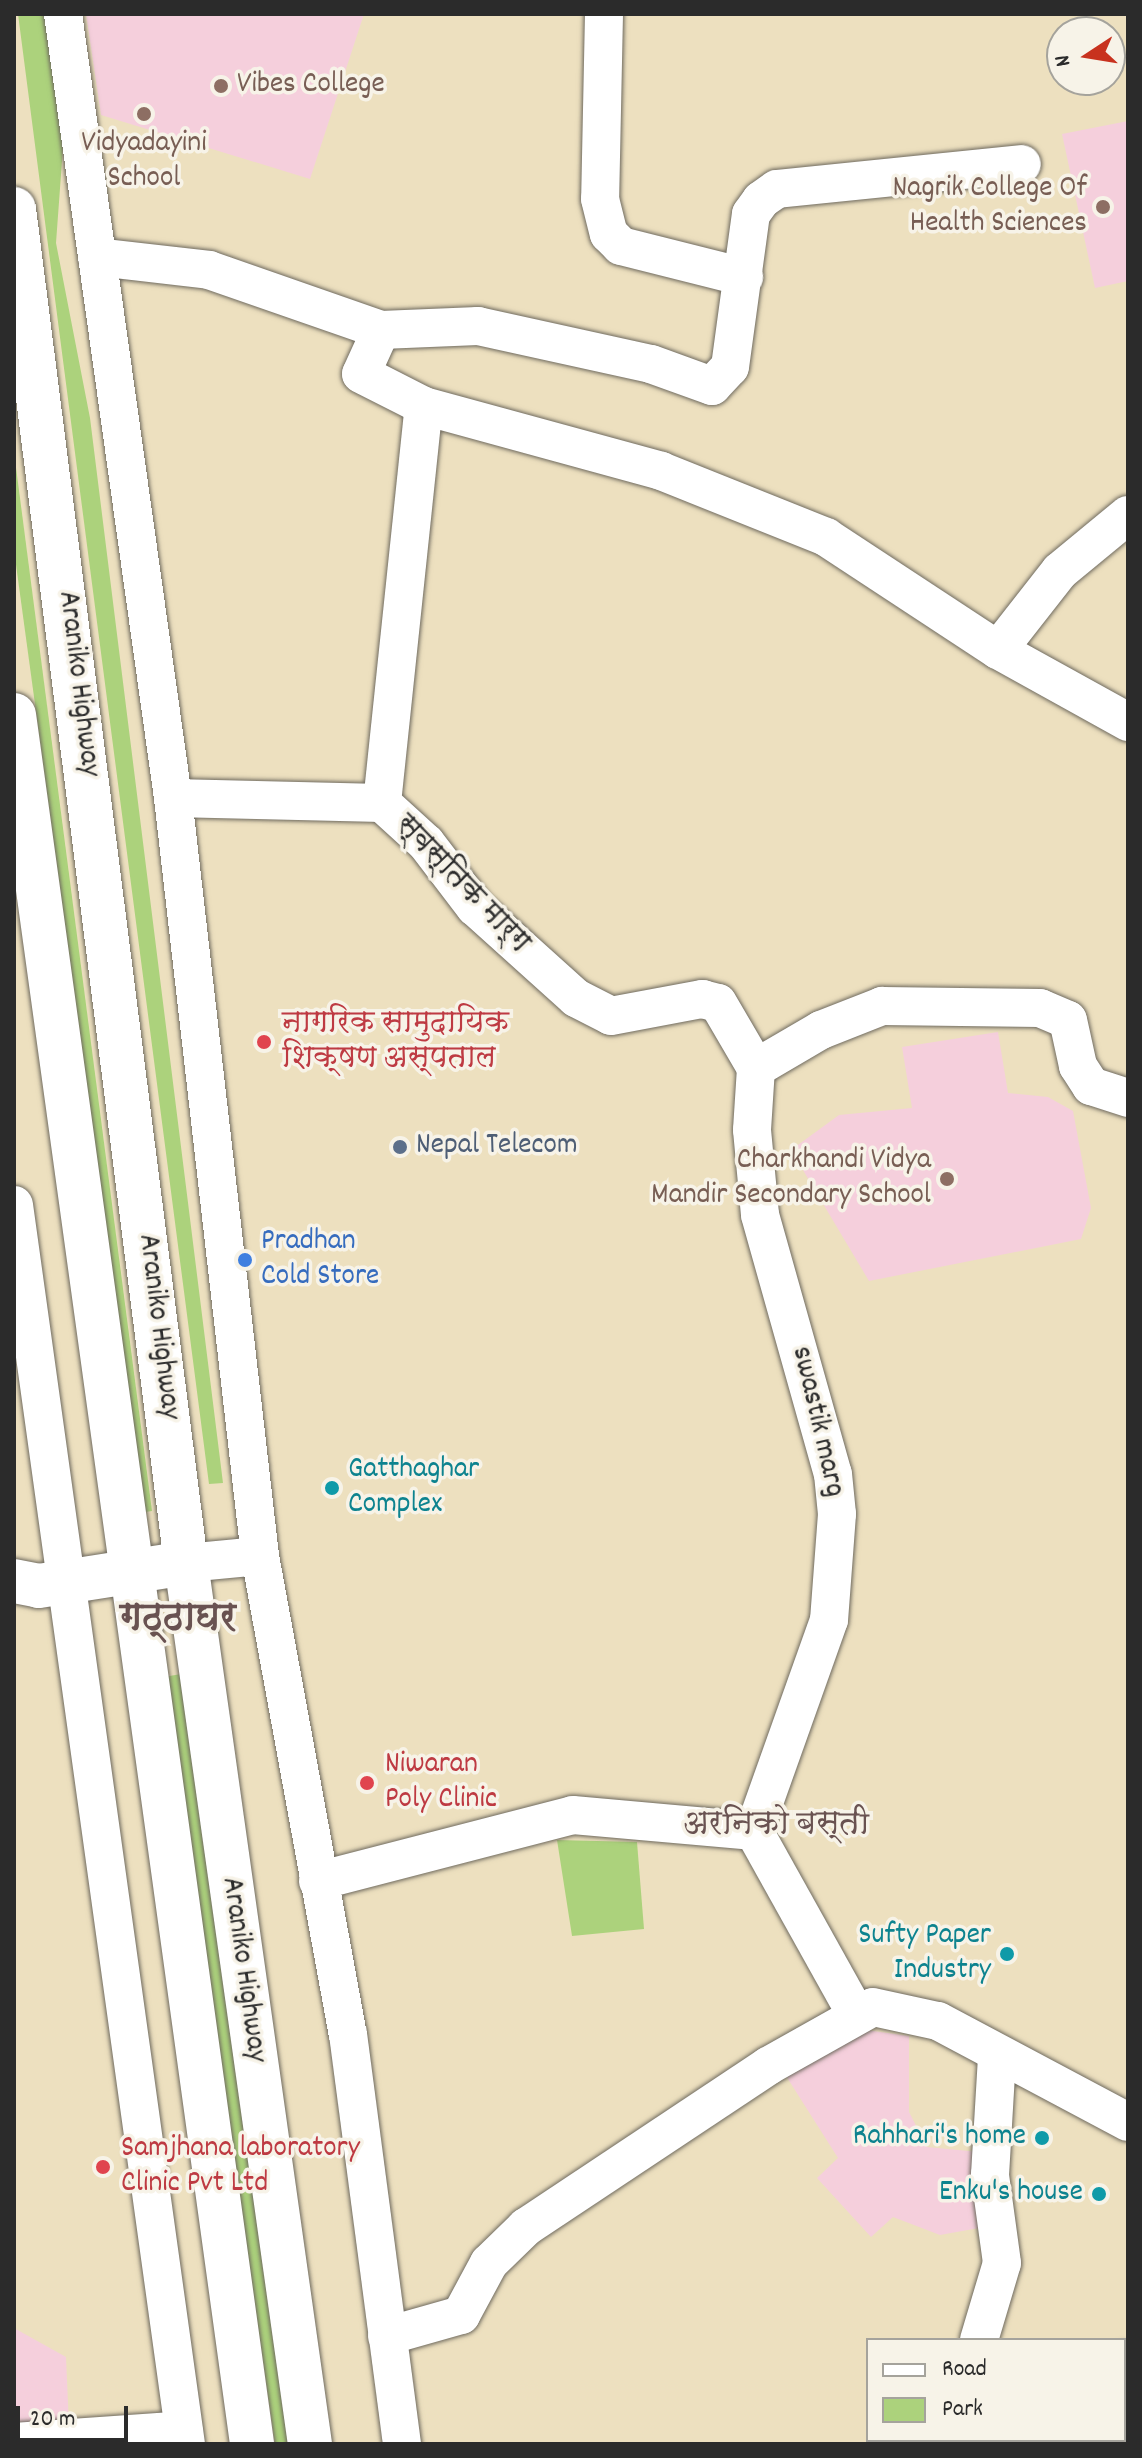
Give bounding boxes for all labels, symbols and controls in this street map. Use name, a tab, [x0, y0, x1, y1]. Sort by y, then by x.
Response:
north arrow	[1046, 16, 1126, 96]
text: N	[1048, 52, 1080, 69]
place label: Vibes College	[237, 68, 385, 104]
marker: Vibes College	[212, 77, 230, 95]
marker: Vidyadayini School	[135, 105, 153, 123]
place label: Vidyadayini School	[81, 127, 207, 198]
place label: Nagrik College Of Health Sciences	[893, 172, 1087, 242]
marker: Nagrik College Of Health Sciences	[1094, 198, 1112, 216]
street label: Araniko Highway	[48, 589, 106, 779]
street label: स्वस्तिक मार्ग	[386, 808, 536, 962]
place label: नागरिक सामुदायिक शिक्षण अस्पताल	[282, 1007, 509, 1078]
marker: नागरिक सामुदायिक शिक्षण अस्पताल	[253, 1031, 275, 1053]
place label: Nepal Telecom	[416, 1129, 577, 1165]
marker: Nepal Telecom	[391, 1138, 409, 1156]
place label: Charkhandi Vidya Mandir Secondary School	[651, 1144, 931, 1214]
marker: Charkhandi Vidya Mandir Secondary School	[938, 1170, 956, 1188]
place label: Pradhan Cold Store	[261, 1225, 379, 1296]
street label: Araniko Highway	[128, 1232, 186, 1422]
marker: Pradhan Cold Store	[236, 1251, 254, 1269]
street label: swastik marg	[781, 1343, 851, 1501]
place label: Gatthaghar Complex	[348, 1453, 479, 1524]
marker: Gatthaghar Complex	[323, 1479, 341, 1497]
district label: गठ्ठाघर	[120, 1598, 236, 1644]
place label: Niwaran Poly Clinic	[385, 1748, 497, 1818]
marker: Niwaran Poly Clinic	[356, 1772, 378, 1794]
district label: अरनिको बस्ती	[683, 1807, 869, 1845]
street label: Araniko Highway	[211, 1875, 273, 2065]
place label: Sufty Paper Industry	[858, 1919, 991, 1990]
marker: Sufty Paper Industry	[998, 1945, 1016, 1963]
place label: Rahhari's home	[853, 2120, 1026, 2156]
marker: Rahhari's home	[1033, 2129, 1051, 2147]
place label: Samjhana laboratory Clinic Pvt Ltd	[121, 2132, 360, 2202]
marker: Samjhana laboratory Clinic Pvt Ltd	[92, 2156, 114, 2178]
place label: Enku's house	[939, 2176, 1083, 2212]
marker: Enku's house	[1090, 2185, 1108, 2203]
legend	[866, 2338, 1126, 2442]
text: Road	[942, 2353, 987, 2387]
scale bar	[20, 2390, 132, 2440]
text: Park	[942, 2393, 983, 2427]
text: 20 m	[30, 2403, 76, 2437]

